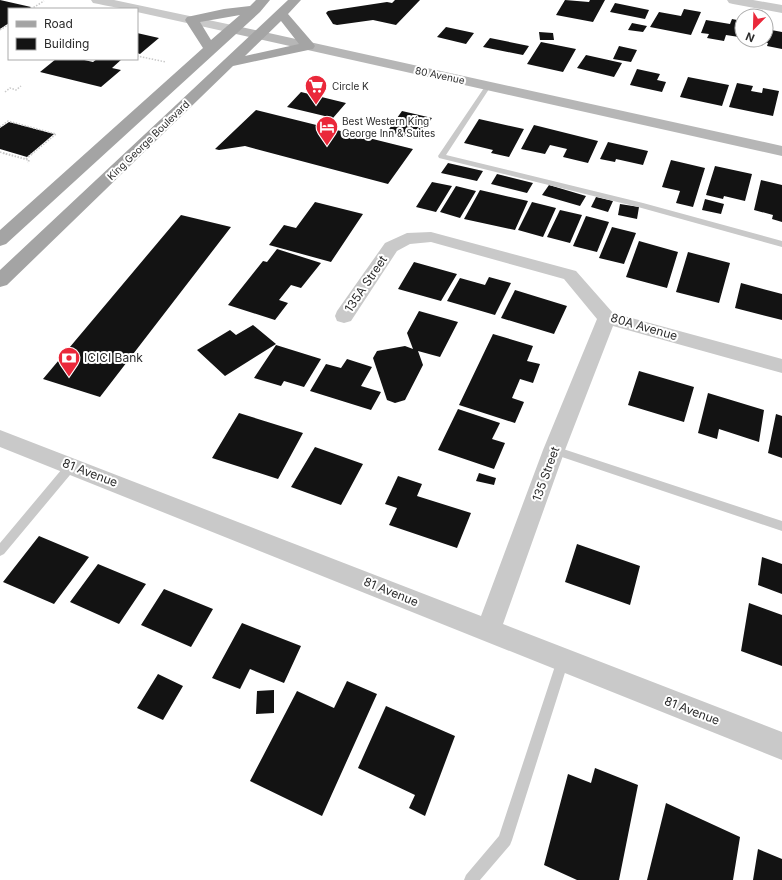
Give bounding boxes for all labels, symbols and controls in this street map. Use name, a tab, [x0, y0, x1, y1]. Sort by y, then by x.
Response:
legend	[8, 8, 138, 60]
north arrow	[734, 8, 774, 48]
text: Road	[44, 16, 73, 31]
text: N	[743, 29, 757, 45]
text: Building	[44, 36, 89, 51]
street label: 80 Avenue	[414, 64, 466, 86]
supermarket icon: Circle K	[303, 73, 329, 106]
place label: Circle K	[332, 80, 369, 92]
street label: King George Boulevard	[105, 98, 191, 182]
hotel icon: Best Western King George Inn & Suites	[314, 114, 340, 147]
place label: Best Western King George Inn & Suites	[342, 115, 435, 139]
street label: 135A Street	[341, 252, 390, 315]
street label: 80A Avenue	[609, 310, 679, 343]
bank icon: ICICI Bank	[56, 345, 82, 378]
place label: ICICI Bank	[84, 350, 143, 365]
street label: 135 Street	[529, 444, 562, 503]
street label: 81 Avenue	[60, 455, 120, 490]
street label: 81 Avenue	[362, 574, 421, 609]
street label: 81 Avenue	[662, 693, 722, 728]

